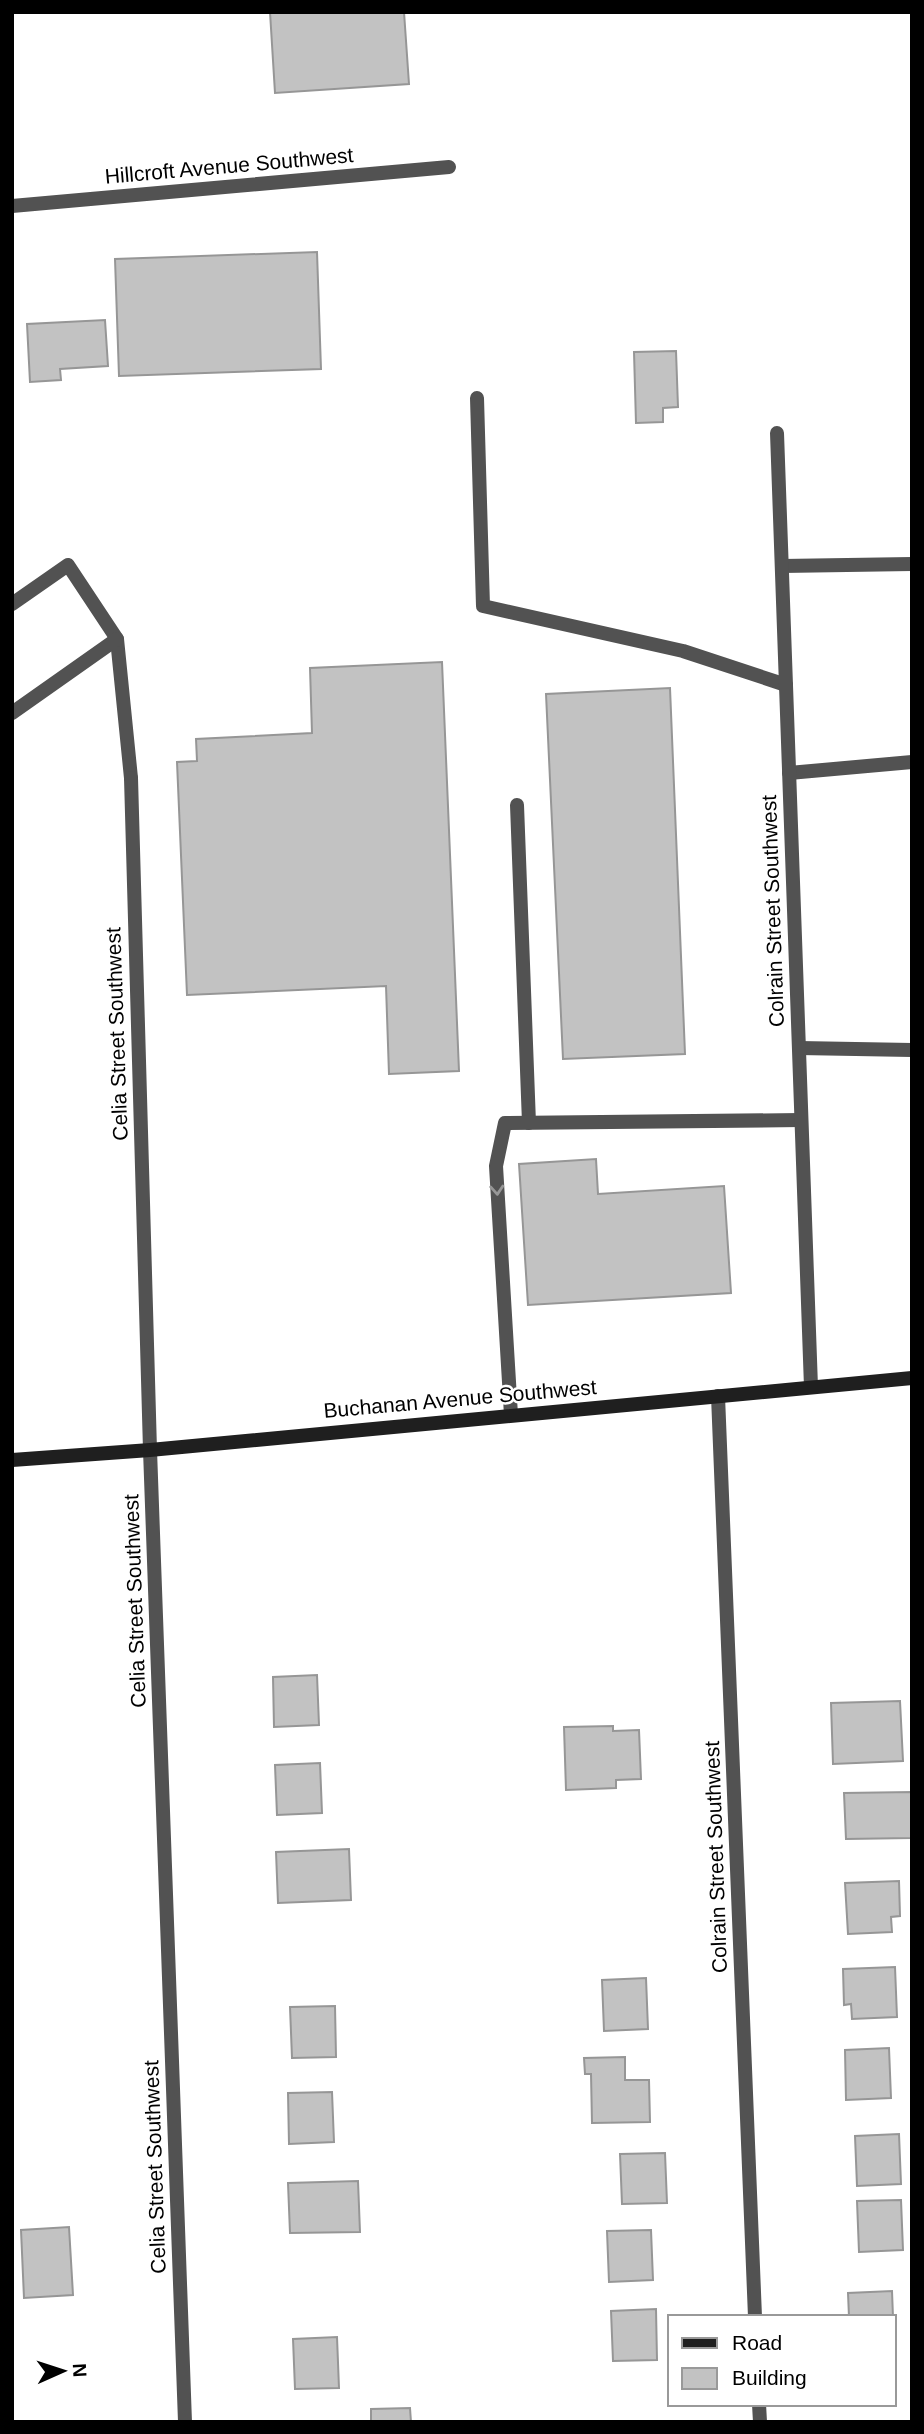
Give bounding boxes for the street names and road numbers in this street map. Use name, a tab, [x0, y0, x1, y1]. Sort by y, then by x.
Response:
street label: Hillcroft Avenue Southwest	[104, 143, 354, 188]
street label: Colrain Street Southwest	[757, 794, 788, 1027]
street label: Celia Street Southwest	[101, 927, 132, 1141]
street label: Buchanan Avenue Southwest	[322, 1375, 598, 1422]
street label: Celia Street Southwest	[119, 1494, 150, 1708]
street label: Colrain Street Southwest	[700, 1740, 731, 1973]
street label: Celia Street Southwest	[139, 2060, 170, 2274]

